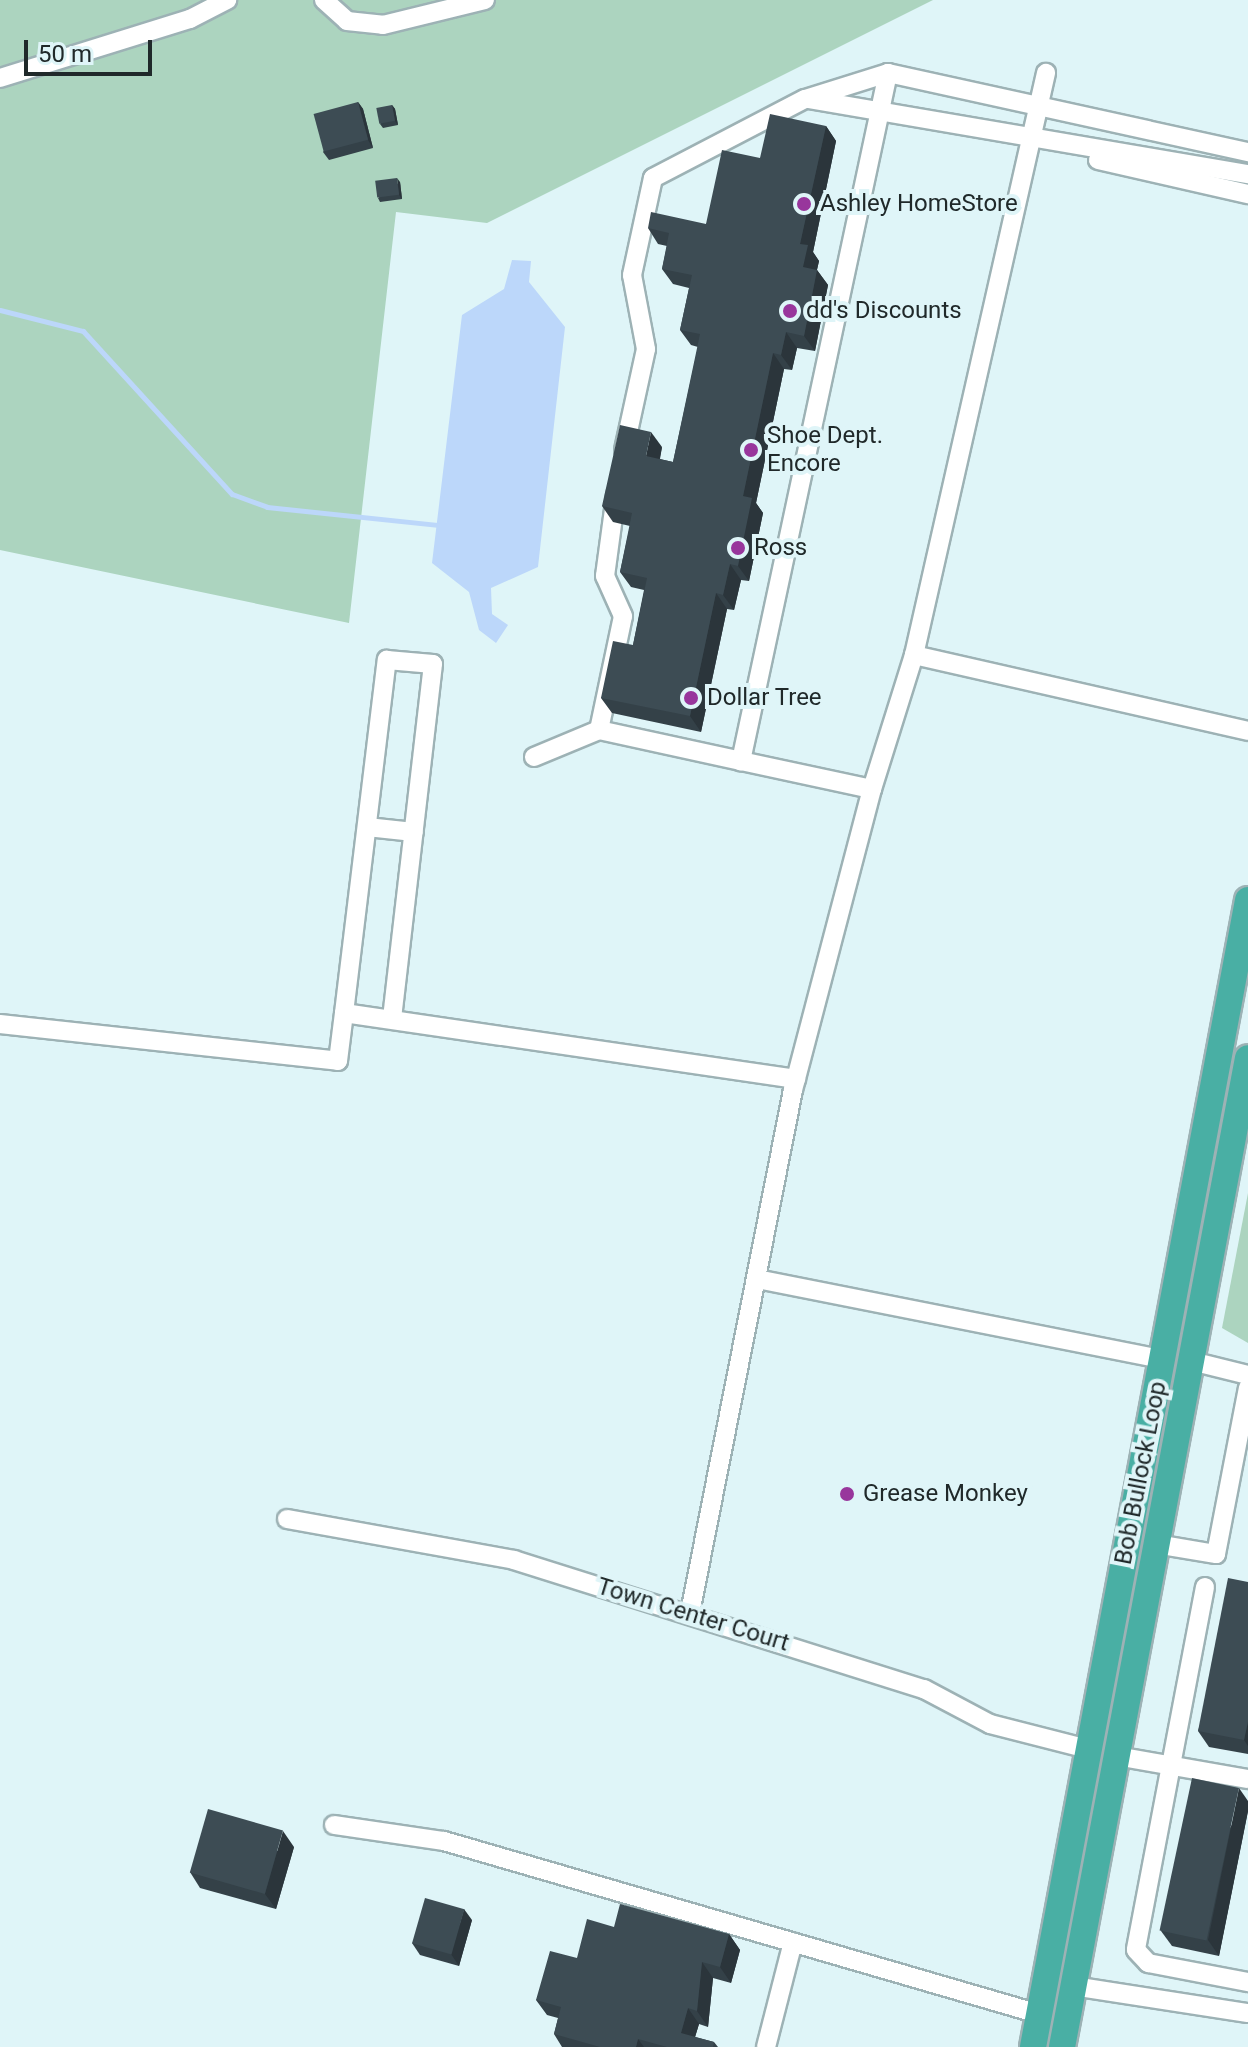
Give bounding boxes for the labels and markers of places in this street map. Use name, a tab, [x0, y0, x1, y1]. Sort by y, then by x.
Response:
place label: Ashley HomeStore	[820, 190, 1018, 218]
marker: Ashley HomeStore	[795, 195, 813, 213]
place label: dd's Discounts	[806, 297, 962, 325]
marker: dd's Discounts	[781, 302, 799, 320]
place label: Shoe Dept. Encore	[767, 422, 883, 478]
marker: Shoe Dept. Encore	[742, 441, 760, 459]
place label: Ross	[754, 534, 807, 562]
marker: Ross	[729, 539, 747, 557]
place label: Dollar Tree	[707, 684, 822, 712]
marker: Dollar Tree	[682, 689, 700, 707]
place label: Grease Monkey	[863, 1480, 1028, 1508]
marker: Grease Monkey	[838, 1485, 856, 1503]

